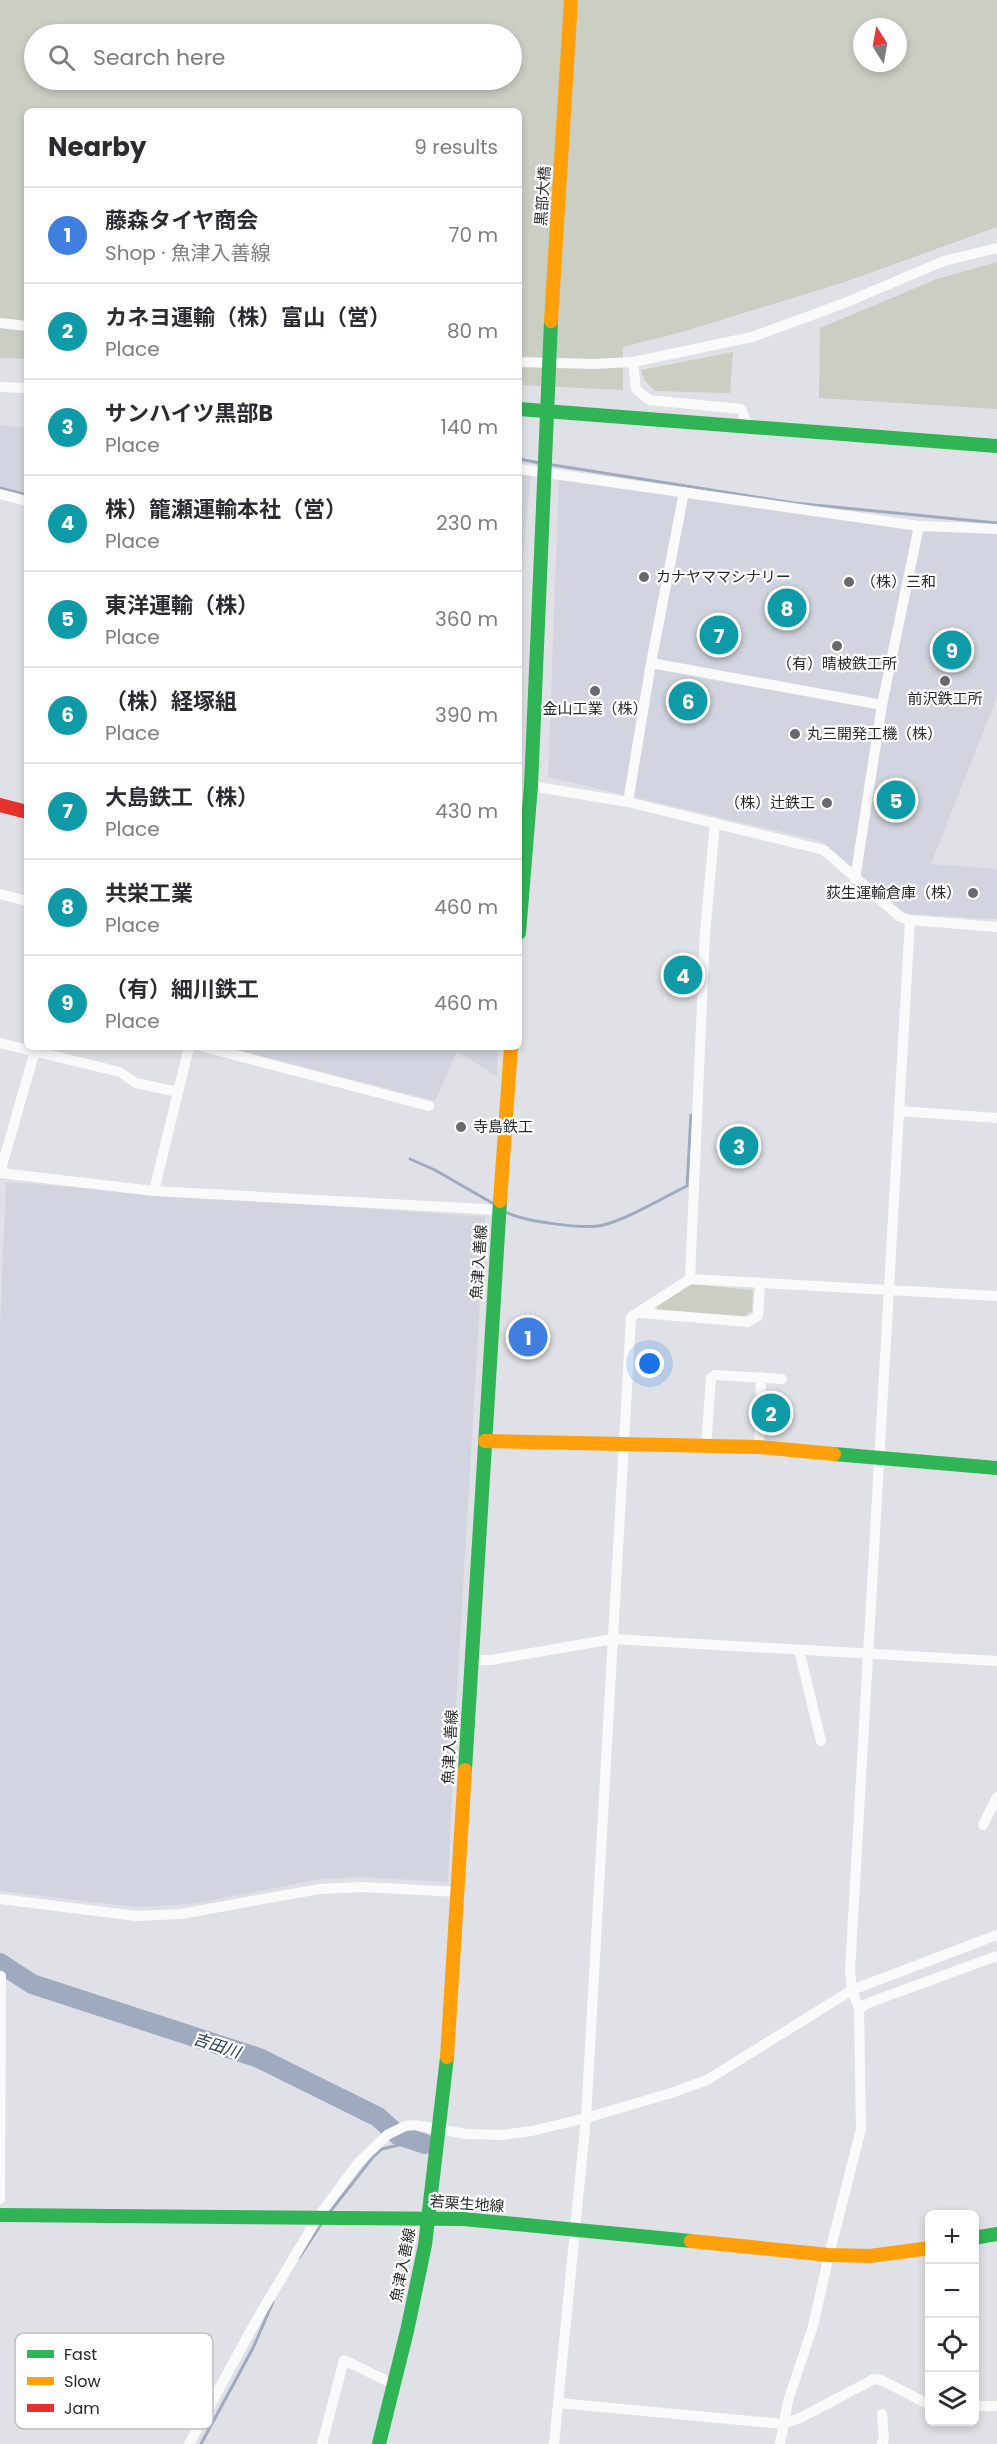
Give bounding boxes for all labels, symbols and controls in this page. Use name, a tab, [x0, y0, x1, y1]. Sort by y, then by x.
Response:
north arrow	[853, 18, 907, 72]
search box	[24, 24, 522, 90]
icon: search	[45, 41, 78, 74]
text: Search here	[93, 42, 226, 73]
text: Nearby	[48, 129, 146, 165]
text: 9 results	[414, 133, 498, 161]
street label: 黒部大橋	[530, 165, 555, 227]
text: 藤森タイヤ商会	[105, 205, 258, 236]
text: 1	[64, 221, 71, 249]
text: 70 m	[449, 221, 498, 249]
text: Shop · 魚津入善線	[105, 239, 271, 267]
text: カネヨ運輸（株）富山（営）	[105, 302, 391, 333]
text: 2	[62, 317, 73, 345]
text: 80 m	[447, 317, 498, 345]
text: Place	[105, 335, 160, 363]
text: サンハイツ黒部B	[105, 398, 273, 429]
text: 3	[61, 413, 74, 441]
text: 140 m	[441, 413, 498, 441]
text: Place	[105, 431, 160, 459]
text: 株）籠瀬運輸本社（営）	[105, 494, 347, 525]
text: 4	[61, 509, 74, 537]
text: 230 m	[436, 509, 498, 537]
text: Place	[105, 527, 160, 555]
place label: カナヤママシナリー	[656, 566, 791, 587]
marker: カナヤママシナリー	[637, 570, 651, 584]
place label: （株）三和	[861, 571, 936, 592]
marker: （株）三和	[842, 575, 856, 589]
pin: 8	[768, 586, 806, 630]
text: 東洋運輸（株）	[105, 590, 259, 621]
text: 5	[61, 605, 74, 633]
text: 360 m	[435, 605, 498, 633]
pin: 7	[700, 612, 738, 658]
text: Place	[105, 623, 160, 651]
pin: 9	[932, 628, 972, 672]
marker: （有）晴柀鉄工所	[830, 639, 844, 653]
place label: （有）晴柀鉄工所	[777, 653, 897, 674]
marker: 前沢鉄工所	[938, 674, 952, 688]
pin: 6	[668, 678, 708, 724]
marker: 金山工業（株）	[588, 684, 602, 698]
text: （株）経塚組	[105, 686, 237, 717]
place label: 前沢鉄工所	[907, 688, 983, 709]
place label: 金山工業（株）	[542, 698, 648, 719]
text: 6	[61, 701, 74, 729]
text: 390 m	[435, 701, 498, 729]
text: Place	[105, 719, 160, 747]
place label: 丸三開発工機（株）	[807, 723, 942, 744]
marker: 丸三開発工機（株）	[788, 727, 802, 741]
pin: 5	[876, 778, 916, 822]
text: 大島鉄工（株）	[105, 782, 259, 813]
place label: （株）辻鉄工	[725, 792, 815, 813]
marker: （株）辻鉄工	[820, 796, 834, 810]
text: 7	[62, 797, 73, 825]
text: 430 m	[435, 797, 498, 825]
text: Place	[105, 815, 160, 843]
text: 共栄工業	[105, 878, 193, 909]
place label: 荻生運輸倉庫（株）	[826, 882, 961, 903]
marker: 荻生運輸倉庫（株）	[966, 886, 980, 900]
text: 8	[61, 893, 74, 921]
text: 460 m	[434, 893, 498, 921]
text: Place	[105, 911, 160, 939]
pin: 4	[664, 952, 702, 998]
text: （有）細川鉄工	[105, 974, 259, 1005]
text: 9	[61, 989, 74, 1017]
text: 460 m	[434, 989, 498, 1017]
text: Place	[105, 1007, 160, 1035]
place label: 寺島鉄工	[473, 1116, 533, 1137]
marker: 寺島鉄工	[454, 1120, 468, 1134]
pin: 3	[720, 1124, 758, 1168]
street label: 魚津入善線	[465, 1224, 492, 1300]
pin: 1	[508, 1314, 548, 1360]
your location	[635, 1349, 664, 1378]
pin: 2	[752, 1390, 790, 1436]
street label: 魚津入善線	[437, 1709, 462, 1785]
water label: 吉田川	[190, 2027, 245, 2064]
street label: 若栗生地線	[429, 2190, 505, 2217]
map controls	[925, 2210, 979, 2426]
button: +	[925, 2210, 979, 2264]
street label: 魚津入善線	[385, 2226, 420, 2304]
button: −	[925, 2264, 979, 2318]
button: locate	[925, 2318, 979, 2372]
legend	[15, 2333, 213, 2429]
text: Fast	[64, 2343, 97, 2366]
text: Slow	[64, 2370, 101, 2393]
button: layers	[925, 2372, 979, 2426]
text: Jam	[64, 2397, 100, 2420]

